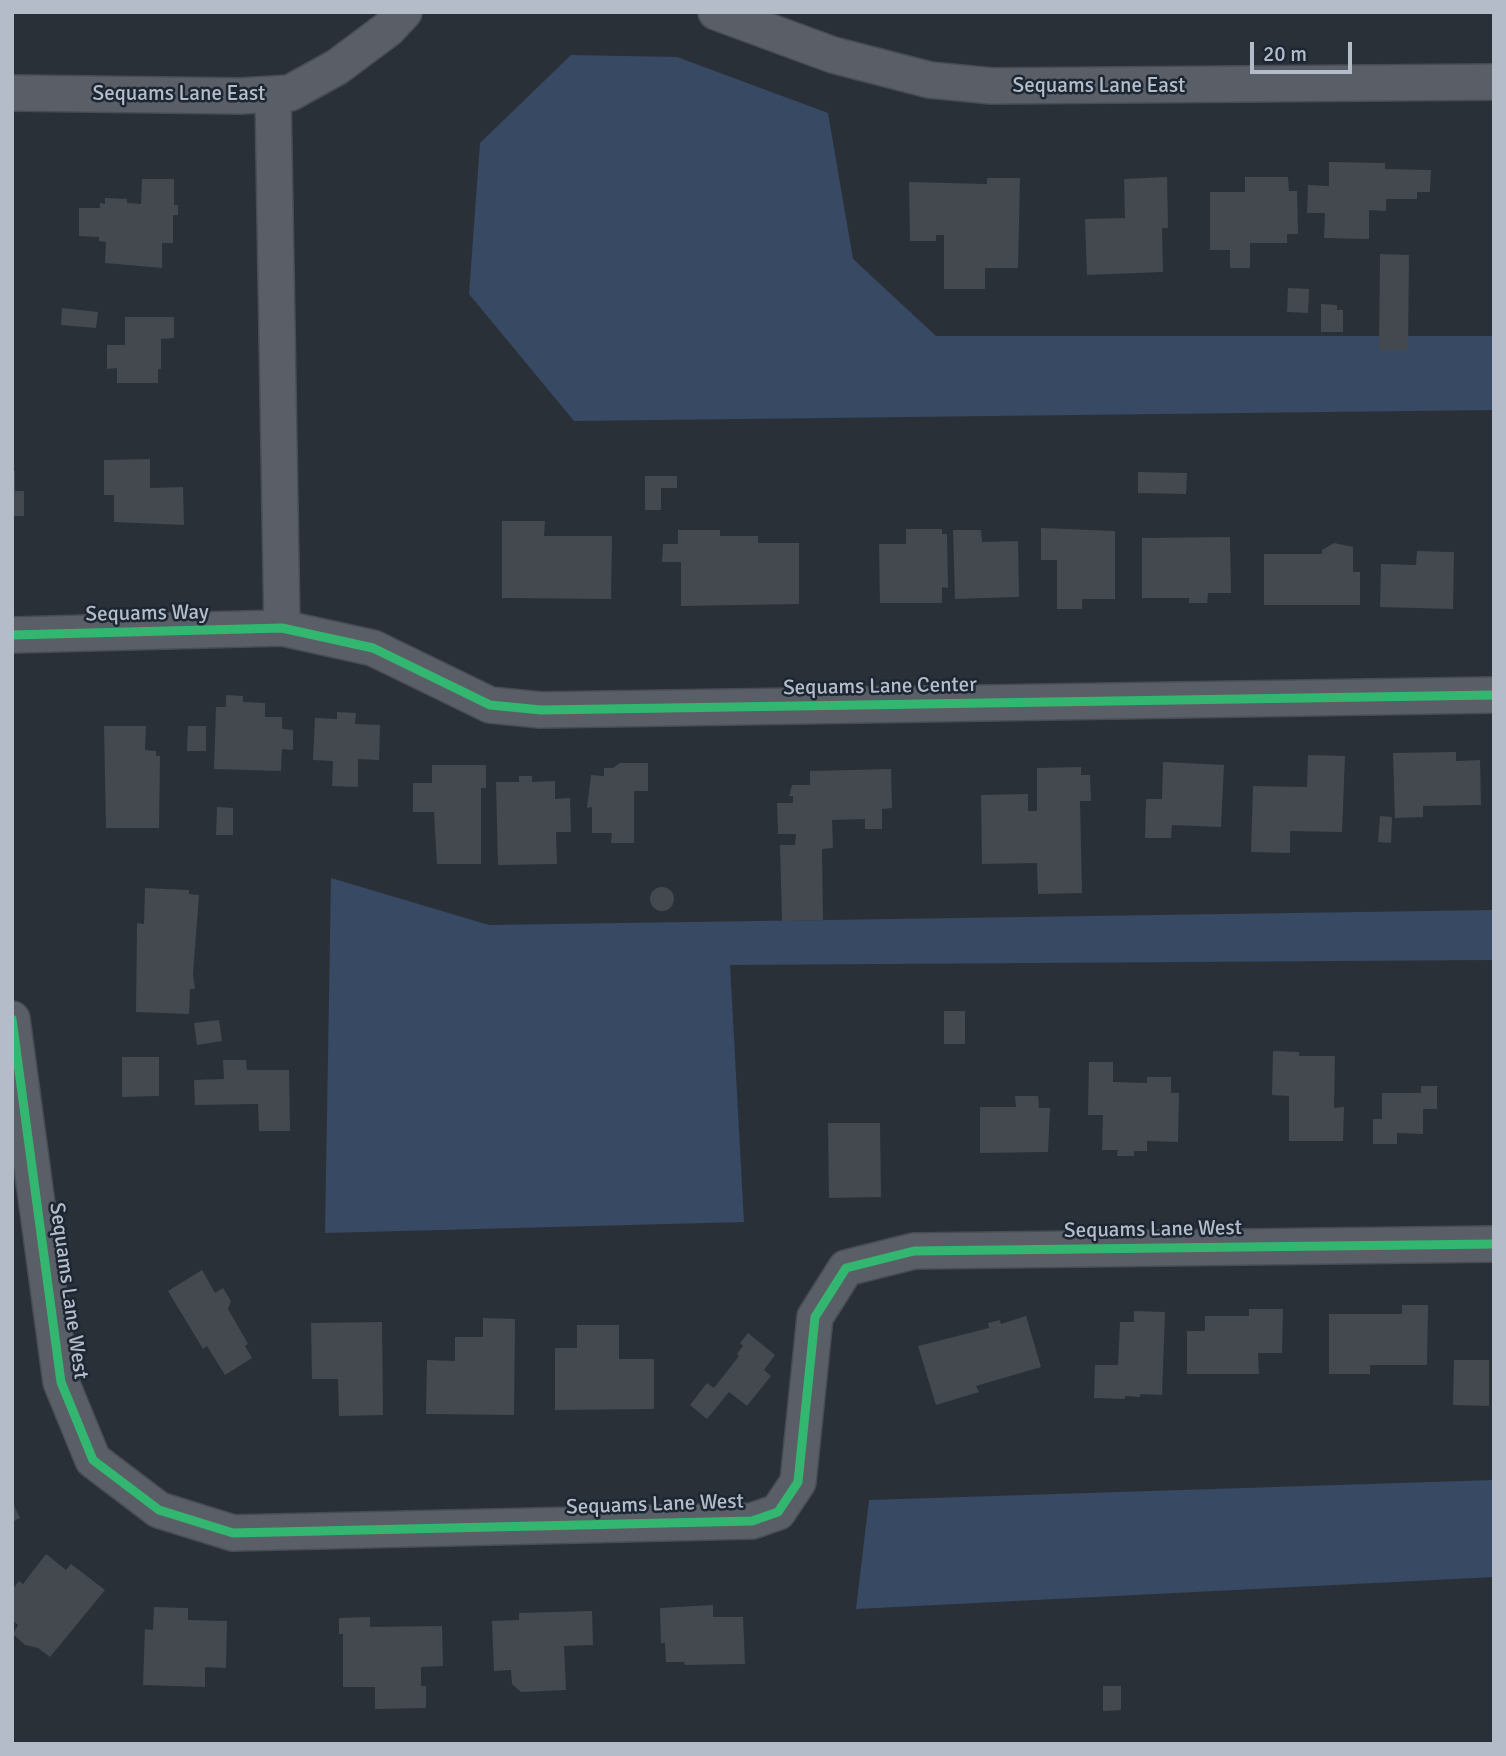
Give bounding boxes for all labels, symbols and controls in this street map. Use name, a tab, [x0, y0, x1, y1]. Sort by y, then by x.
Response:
scale bar	[1254, 28, 1356, 72]
text: 20 m	[1263, 41, 1307, 67]
street label: Sequams Lane East	[1013, 73, 1185, 99]
street label: Sequams Lane East	[93, 81, 265, 107]
street label: Sequams Way	[85, 600, 209, 628]
street label: Sequams Lane Center	[783, 673, 977, 701]
street label: Sequams Lane West	[43, 1201, 93, 1381]
street label: Sequams Lane West	[1064, 1216, 1242, 1244]
street label: Sequams Lane West	[566, 1489, 744, 1521]

